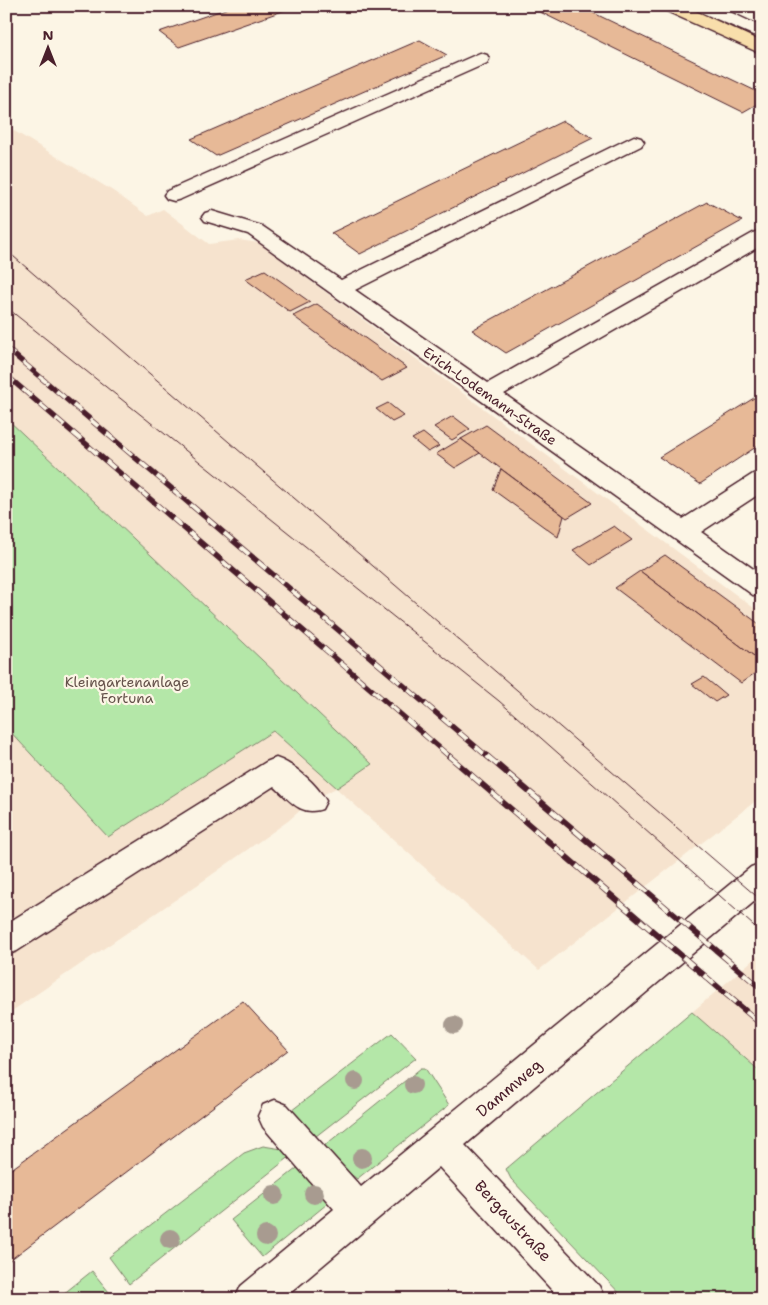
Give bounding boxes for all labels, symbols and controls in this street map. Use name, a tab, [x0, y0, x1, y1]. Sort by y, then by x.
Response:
north arrow	[22, 22, 72, 72]
text: N	[42, 26, 54, 44]
street label: Erich-Lodemann-Straße	[419, 343, 561, 449]
park label: Kleingartenanlage Fortuna	[65, 673, 189, 707]
street label: Dammweg	[472, 1054, 546, 1122]
street label: Bergaustraße	[470, 1176, 556, 1266]

